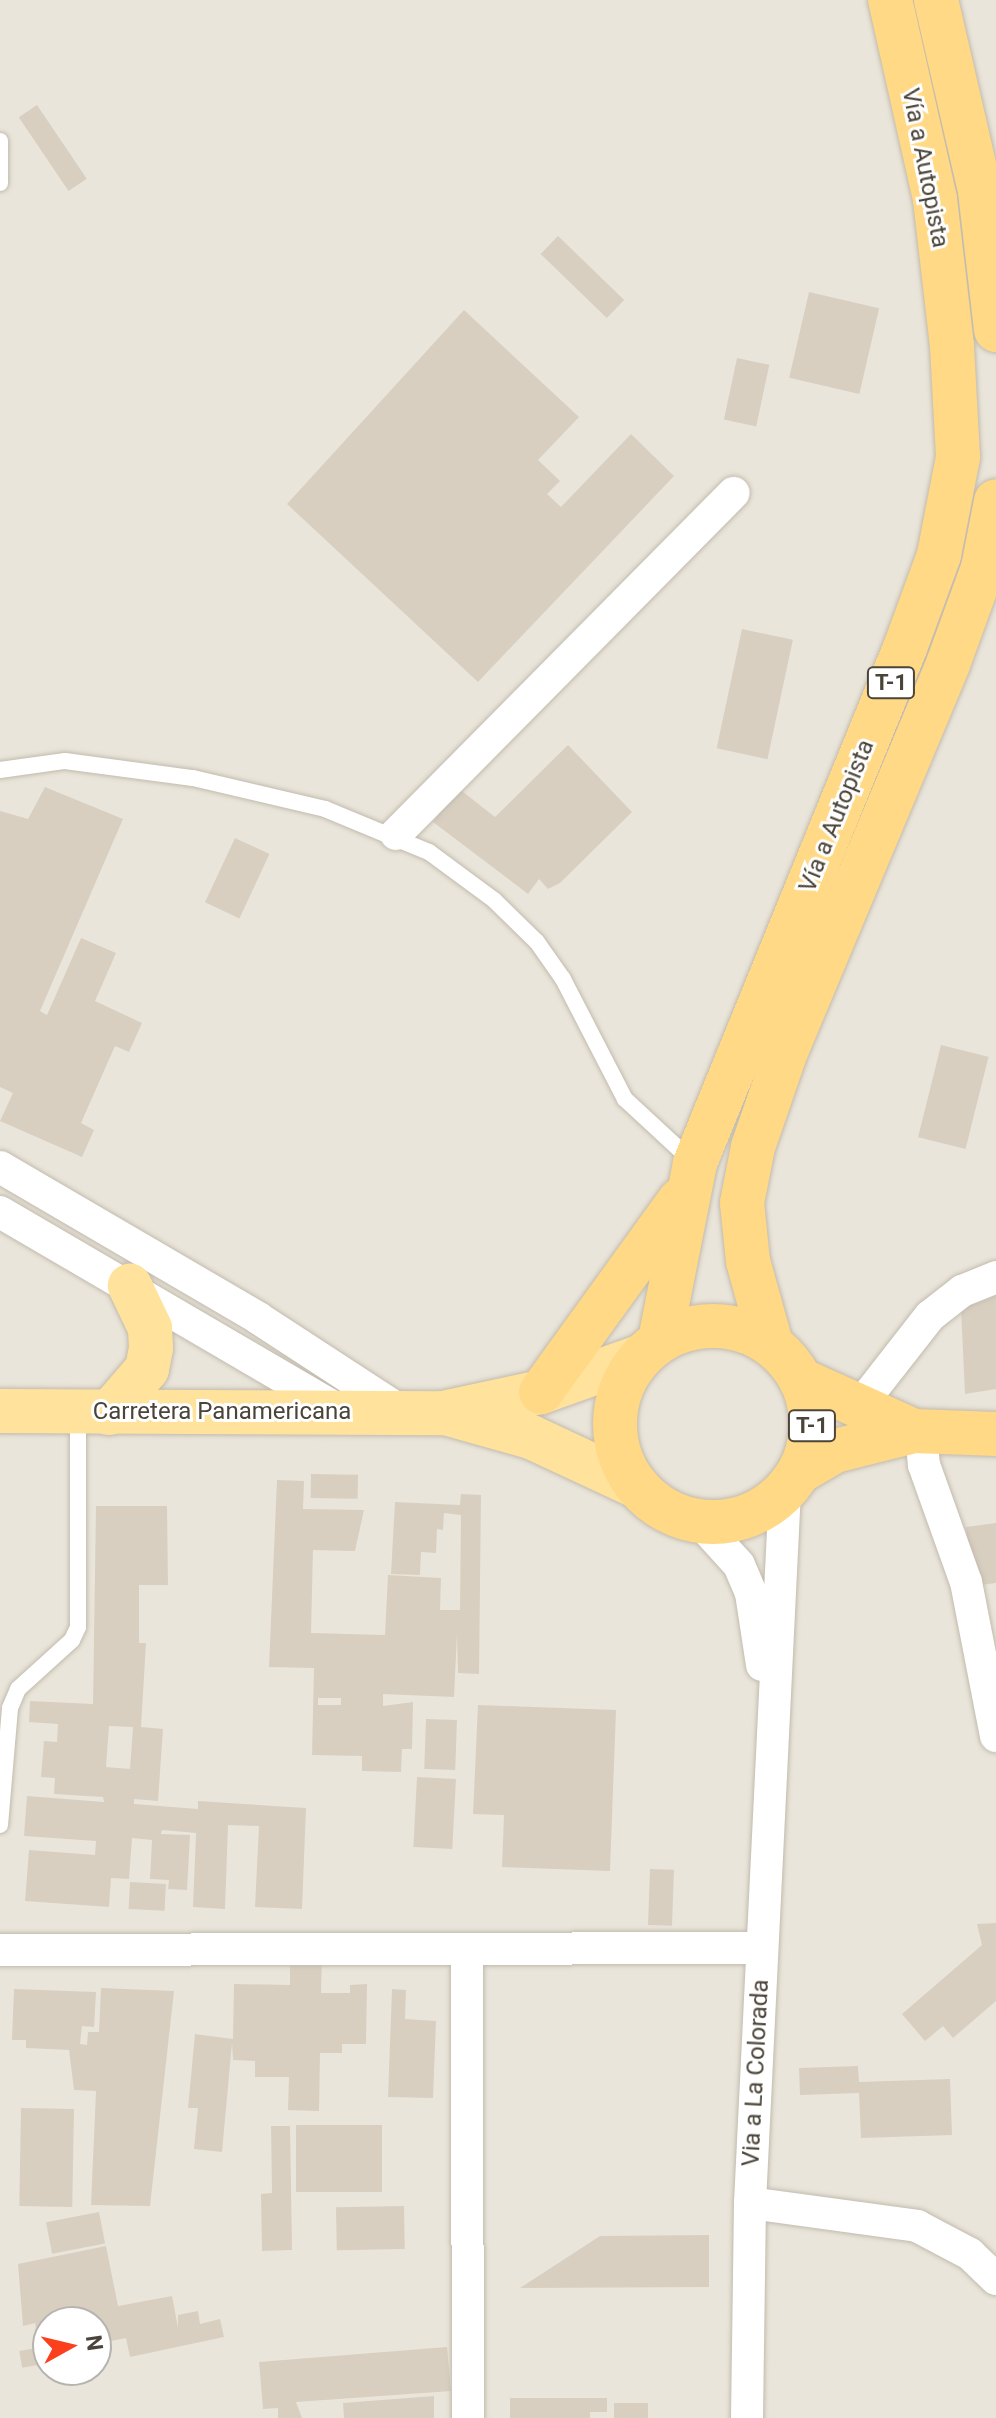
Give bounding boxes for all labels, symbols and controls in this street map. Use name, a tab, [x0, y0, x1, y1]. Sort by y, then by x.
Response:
street label: Vía a Autopista	[895, 86, 955, 250]
road number: T-1	[865, 665, 917, 701]
street label: Vía a Autopista	[793, 736, 881, 896]
street label: Carretera Panamericana	[93, 1398, 351, 1426]
road number: T-1	[786, 1408, 838, 1444]
street label: Via a La Colorada	[737, 1979, 775, 2167]
north arrow	[32, 2306, 112, 2386]
text: N	[81, 2333, 108, 2352]

